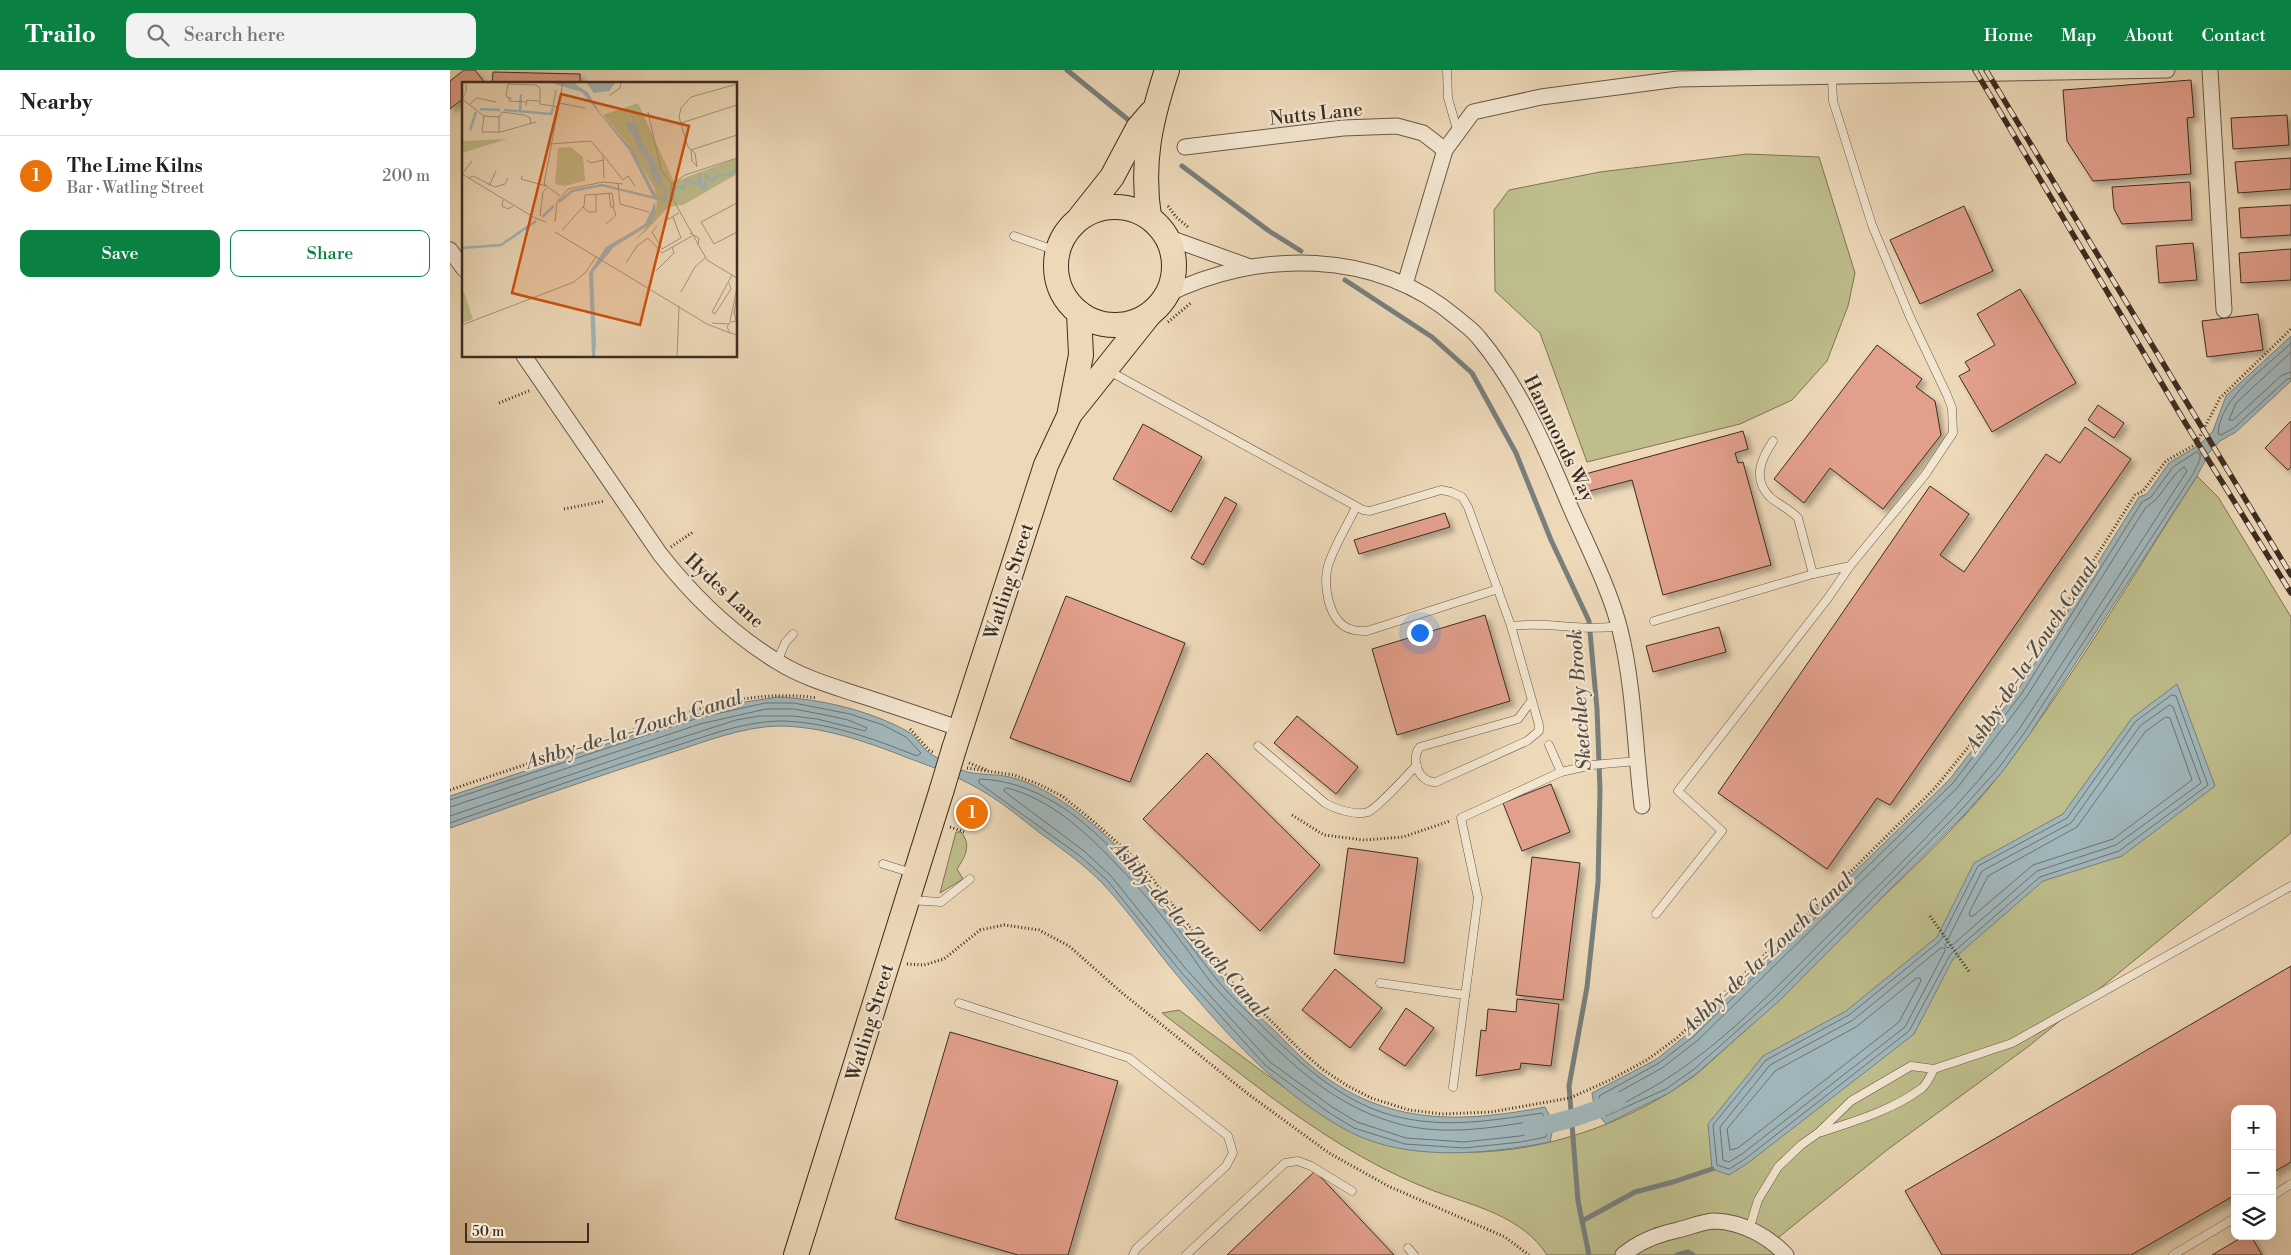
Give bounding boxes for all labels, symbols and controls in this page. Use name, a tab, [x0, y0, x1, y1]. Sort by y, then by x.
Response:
search box	[126, 13, 476, 58]
text: Trailo	[25, 20, 96, 50]
icon: search	[144, 21, 172, 49]
text: Search here	[184, 23, 285, 47]
text: Home	[1984, 24, 2033, 47]
text: Map	[2061, 24, 2097, 47]
text: About	[2125, 24, 2174, 47]
text: Contact	[2202, 24, 2266, 47]
inset map	[462, 82, 738, 358]
text: Nearby	[20, 90, 93, 116]
street label: Nutts Lane	[1268, 97, 1364, 131]
text: The Lime Kilns	[67, 154, 203, 178]
text: 1	[32, 166, 40, 186]
text: 200 m	[382, 166, 430, 186]
text: Bar · Watling Street	[67, 178, 205, 198]
button: Save	[20, 230, 220, 277]
button: Share	[230, 230, 430, 277]
street label: Hammonds Way	[1518, 371, 1600, 506]
street label: Watling Street	[979, 520, 1039, 644]
street label: Hydes Lane	[680, 548, 769, 633]
water label: Ashby-de-la-Zouch Canal	[1959, 554, 2104, 759]
your location	[1407, 620, 1433, 646]
water label: Sketchley Brook	[1563, 628, 1598, 771]
water label: Ashby-de-la-Zouch Canal	[521, 685, 746, 776]
pin: 1	[956, 794, 988, 832]
water label: Ashby-de-la-Zouch Canal	[1104, 835, 1273, 1024]
water label: Ashby-de-la-Zouch Canal	[1676, 868, 1859, 1041]
street label: Watling Street	[840, 961, 899, 1085]
map controls	[2231, 1105, 2276, 1240]
button: +	[2231, 1105, 2276, 1150]
button: −	[2231, 1150, 2276, 1195]
button: layers	[2231, 1195, 2276, 1240]
scale bar	[465, 1220, 589, 1243]
text: 50 m	[472, 1223, 504, 1241]

